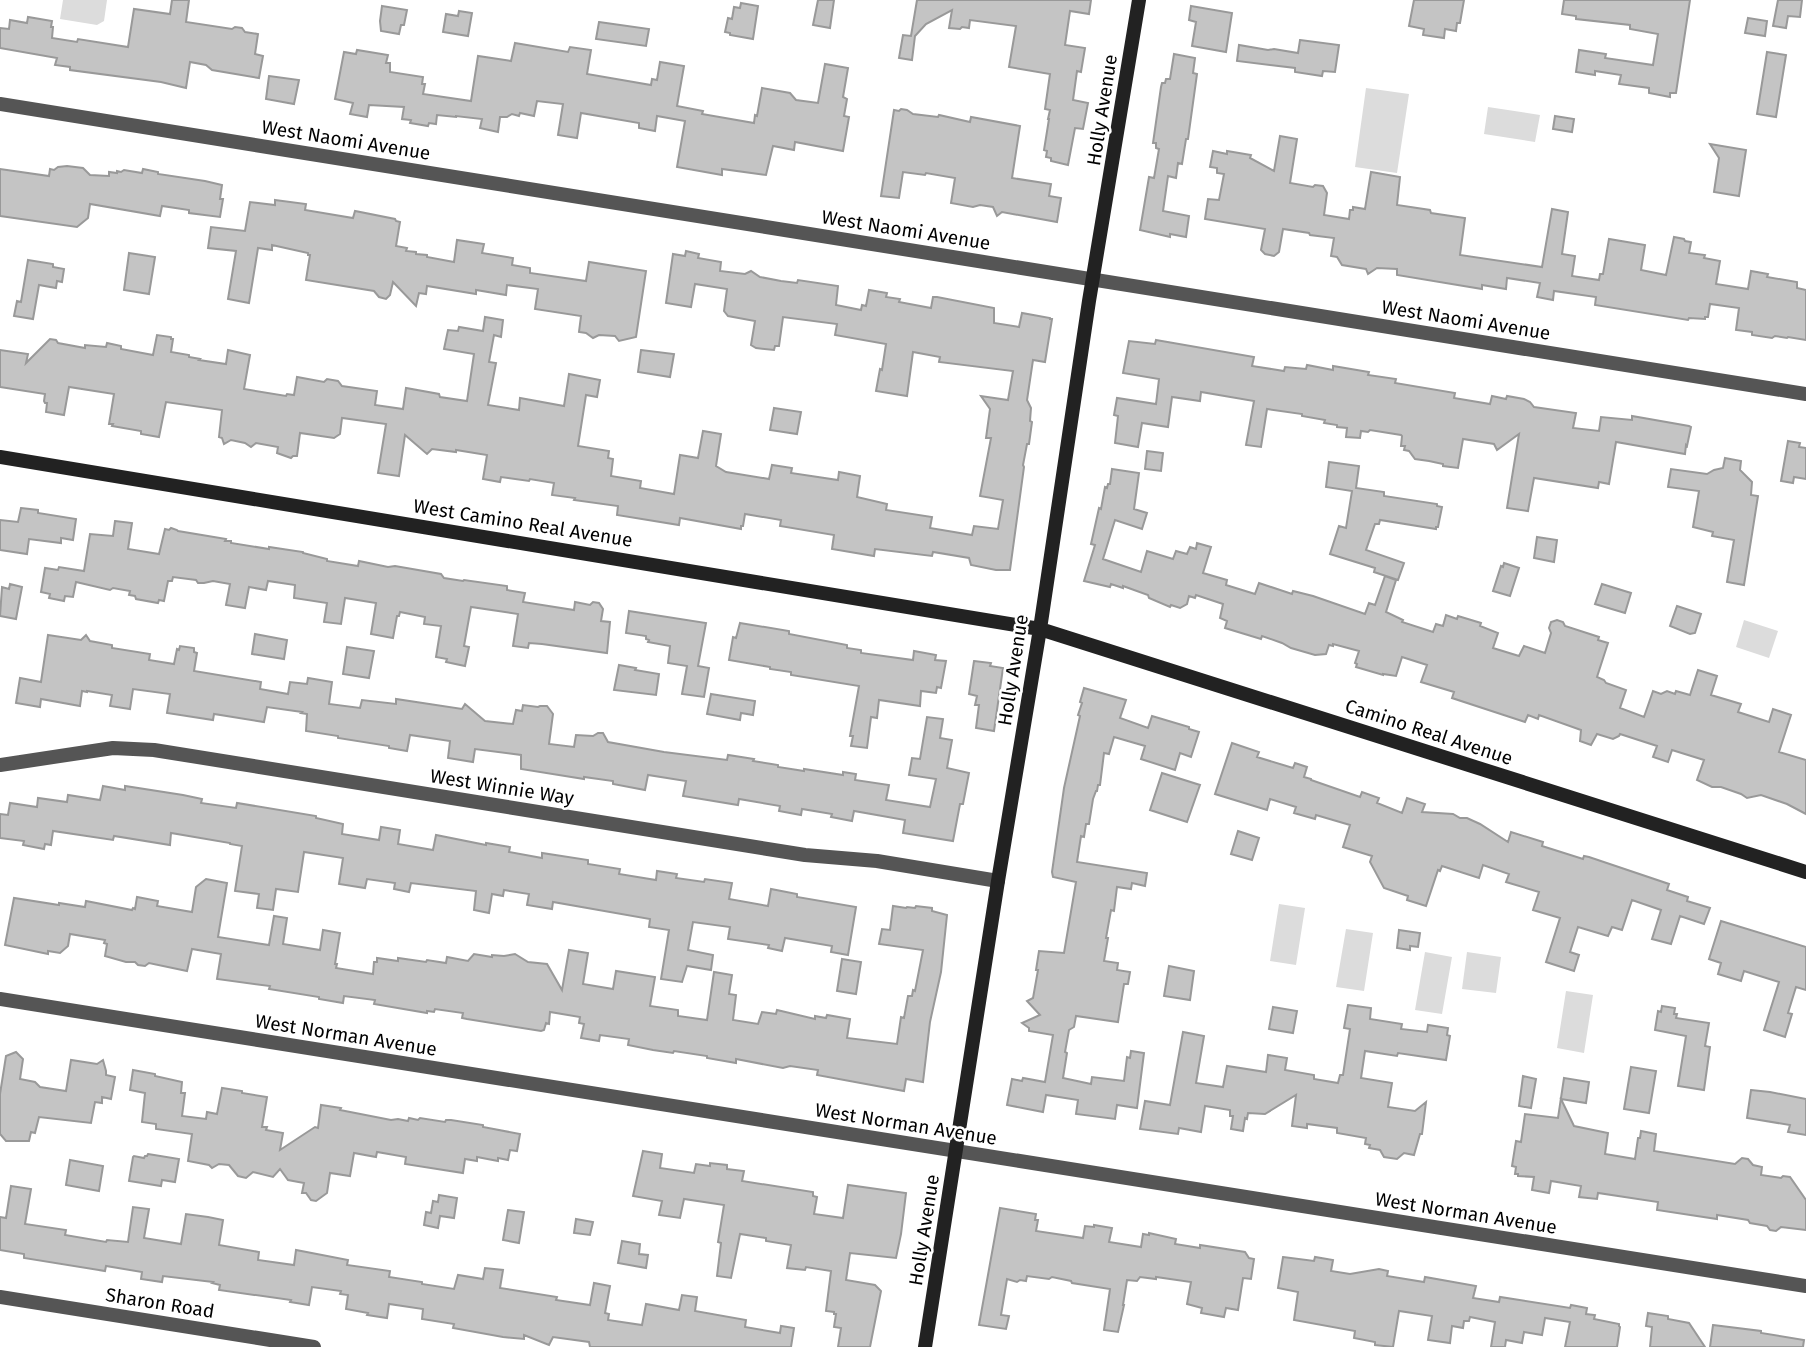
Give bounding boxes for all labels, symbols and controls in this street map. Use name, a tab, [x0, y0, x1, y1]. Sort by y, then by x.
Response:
street label: Holly Avenue	[1082, 53, 1122, 167]
street label: West Naomi Avenue	[260, 115, 432, 165]
street label: West Naomi Avenue	[820, 205, 992, 255]
street label: West Naomi Avenue	[1380, 295, 1552, 345]
street label: West Camino Real Avenue	[412, 494, 634, 552]
street label: Holly Avenue	[993, 613, 1033, 727]
street label: Camino Real Avenue	[1342, 694, 1516, 770]
street label: West Winnie Way	[428, 764, 576, 810]
street label: West Norman Avenue	[253, 1009, 439, 1061]
street label: West Norman Avenue	[813, 1098, 999, 1150]
street label: Holly Avenue	[904, 1173, 944, 1287]
street label: West Norman Avenue	[1373, 1187, 1559, 1239]
street label: Sharon Road	[104, 1283, 216, 1323]

